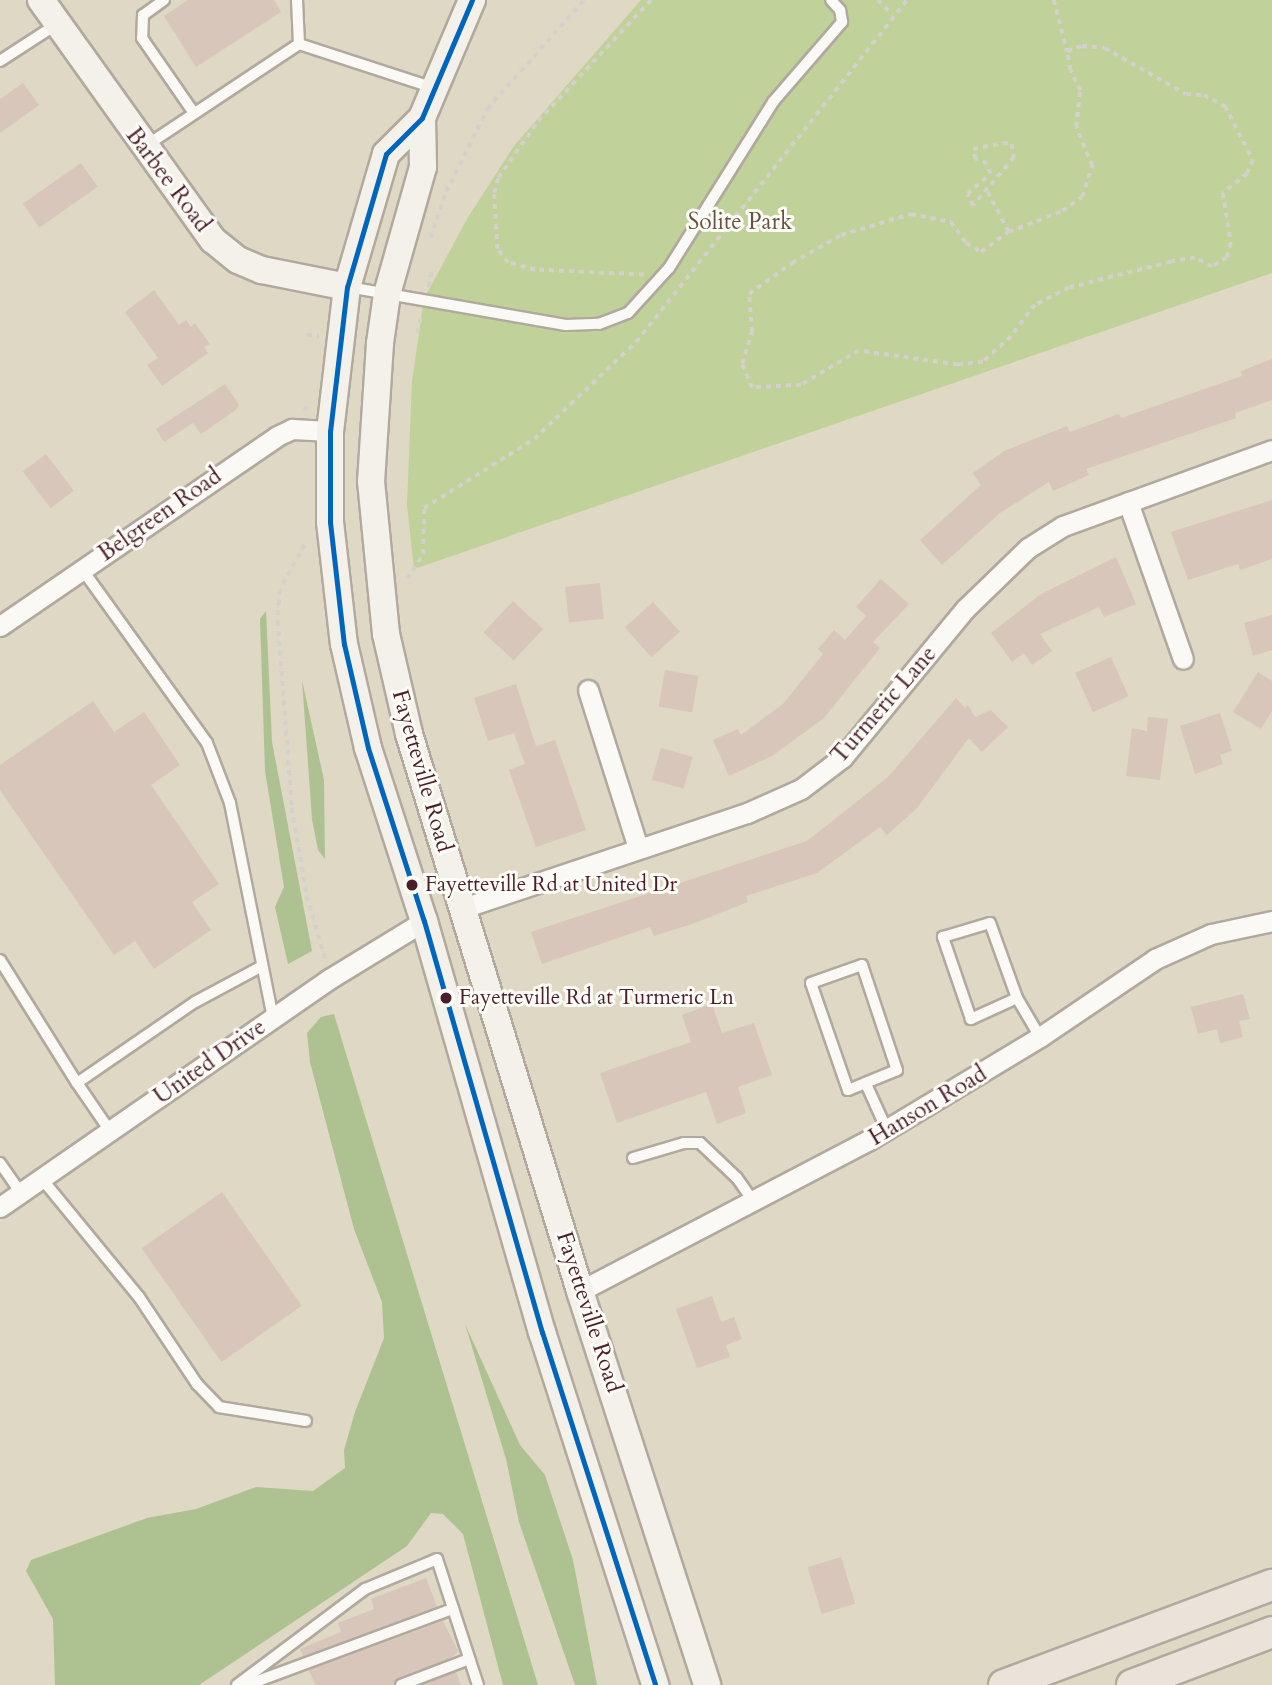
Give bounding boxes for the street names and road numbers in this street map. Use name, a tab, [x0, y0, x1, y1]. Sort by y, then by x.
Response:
street label: Barbee Road	[120, 122, 216, 238]
street label: Belgreen Road	[93, 462, 227, 568]
street label: Turmeric Lane	[825, 641, 943, 769]
street label: Fayetteville Road	[386, 687, 458, 855]
street label: United Drive	[149, 1013, 271, 1111]
street label: Hanson Road	[864, 1060, 992, 1152]
street label: Fayetteville Road	[550, 1228, 628, 1396]

